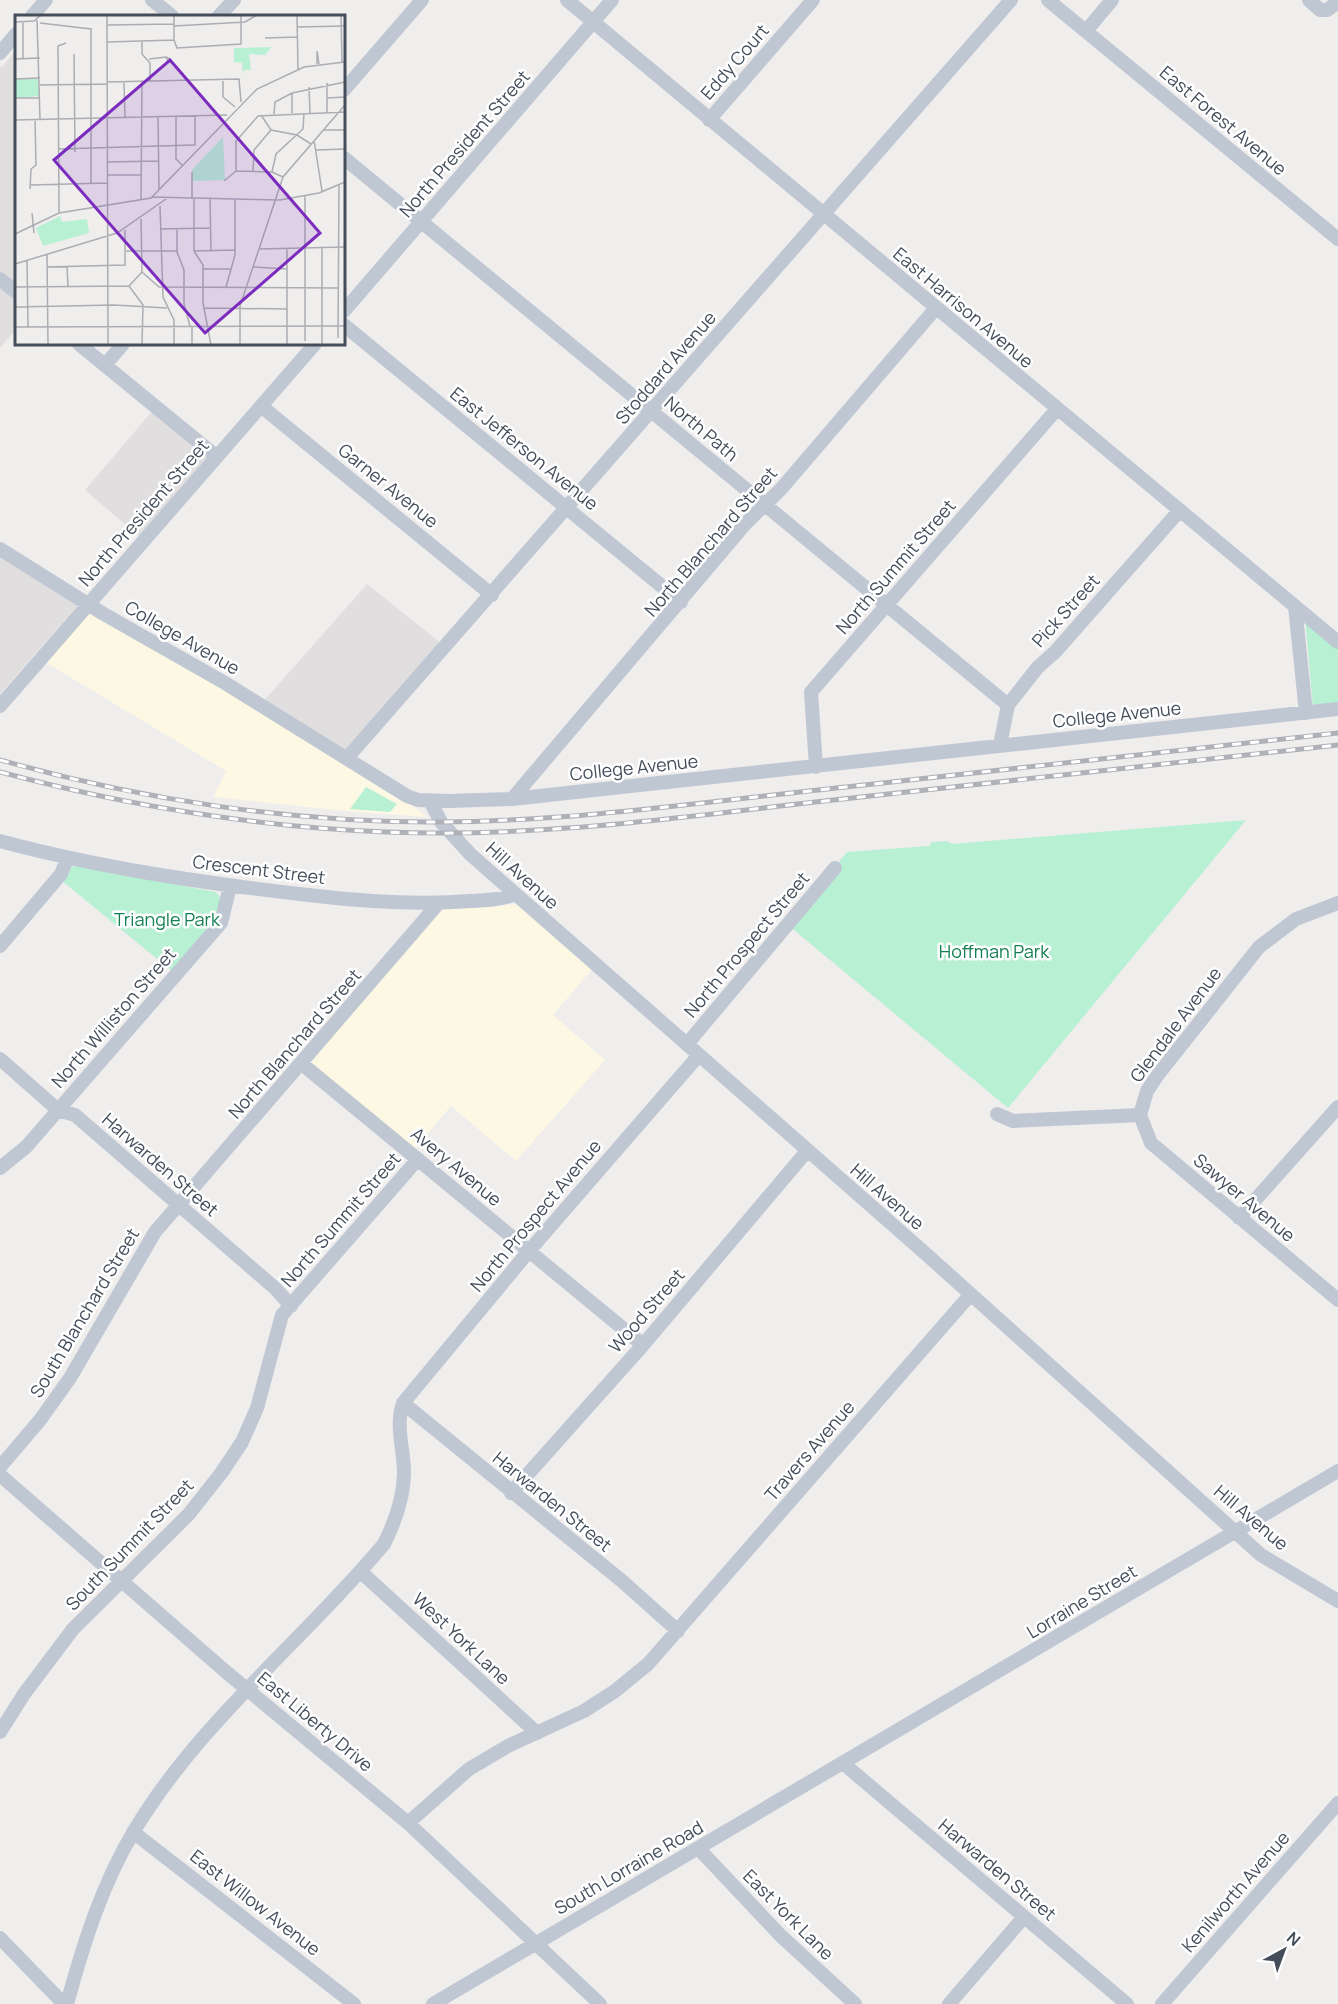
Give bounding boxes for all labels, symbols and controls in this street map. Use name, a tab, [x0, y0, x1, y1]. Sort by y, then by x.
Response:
inset map	[15, 15, 345, 345]
street label: Eddy Court	[695, 19, 774, 104]
street label: East Forest Avenue	[1155, 60, 1292, 180]
street label: North President Street	[394, 65, 535, 222]
street label: East Harrison Avenue	[888, 241, 1039, 373]
street label: Stoddard Avenue	[610, 306, 721, 429]
street label: East Jefferson Avenue	[446, 381, 604, 515]
street label: North Path	[660, 390, 744, 466]
street label: North President Street	[73, 434, 214, 591]
street label: Garner Avenue	[334, 437, 444, 533]
street label: North Blanchard Street	[639, 461, 782, 621]
street label: North Summit Street	[830, 494, 960, 639]
street label: Pick Street	[1026, 569, 1104, 652]
street label: College Avenue	[121, 595, 244, 680]
street label: College Avenue	[1052, 695, 1182, 733]
street label: College Avenue	[569, 748, 699, 786]
street label: Hill Avenue	[481, 836, 564, 914]
street label: Crescent Street	[191, 849, 327, 889]
street label: North Prospect Street	[678, 867, 814, 1022]
park label: Triangle Park	[114, 907, 221, 931]
park label: Hoffman Park	[939, 939, 1050, 963]
street label: North Williston Street	[46, 942, 181, 1093]
street label: Glendale Avenue	[1124, 962, 1226, 1087]
street label: North Blanchard Street	[223, 963, 366, 1123]
street label: Harwarden Street	[98, 1107, 224, 1221]
street label: Avery Avenue	[406, 1121, 507, 1211]
street label: North Prospect Avenue	[464, 1134, 606, 1297]
street label: North Summit Street	[275, 1147, 405, 1292]
street label: Sawyer Avenue	[1189, 1148, 1301, 1247]
street label: Hill Avenue	[846, 1158, 930, 1235]
street label: South Blanchard Street	[24, 1223, 144, 1402]
street label: Wood Street	[603, 1263, 689, 1358]
street label: Travers Avenue	[759, 1395, 860, 1506]
street label: Harwarden Street	[488, 1446, 617, 1557]
street label: South Summit Street	[60, 1473, 198, 1615]
street label: Hill Avenue	[1209, 1479, 1294, 1555]
street label: Lorraine Street	[1022, 1559, 1141, 1643]
street label: West York Lane	[408, 1587, 516, 1690]
street label: East Liberty Drive	[253, 1666, 378, 1777]
street label: Harwarden Street	[934, 1813, 1061, 1926]
street label: South Lorraine Road	[550, 1815, 707, 1920]
street label: Kenilworth Avenue	[1176, 1826, 1295, 1957]
street label: East Willow Avenue	[186, 1844, 326, 1961]
street label: East York Lane	[738, 1864, 839, 1965]
north arrow	[1254, 1920, 1314, 1980]
text: N	[1282, 1927, 1305, 1951]

